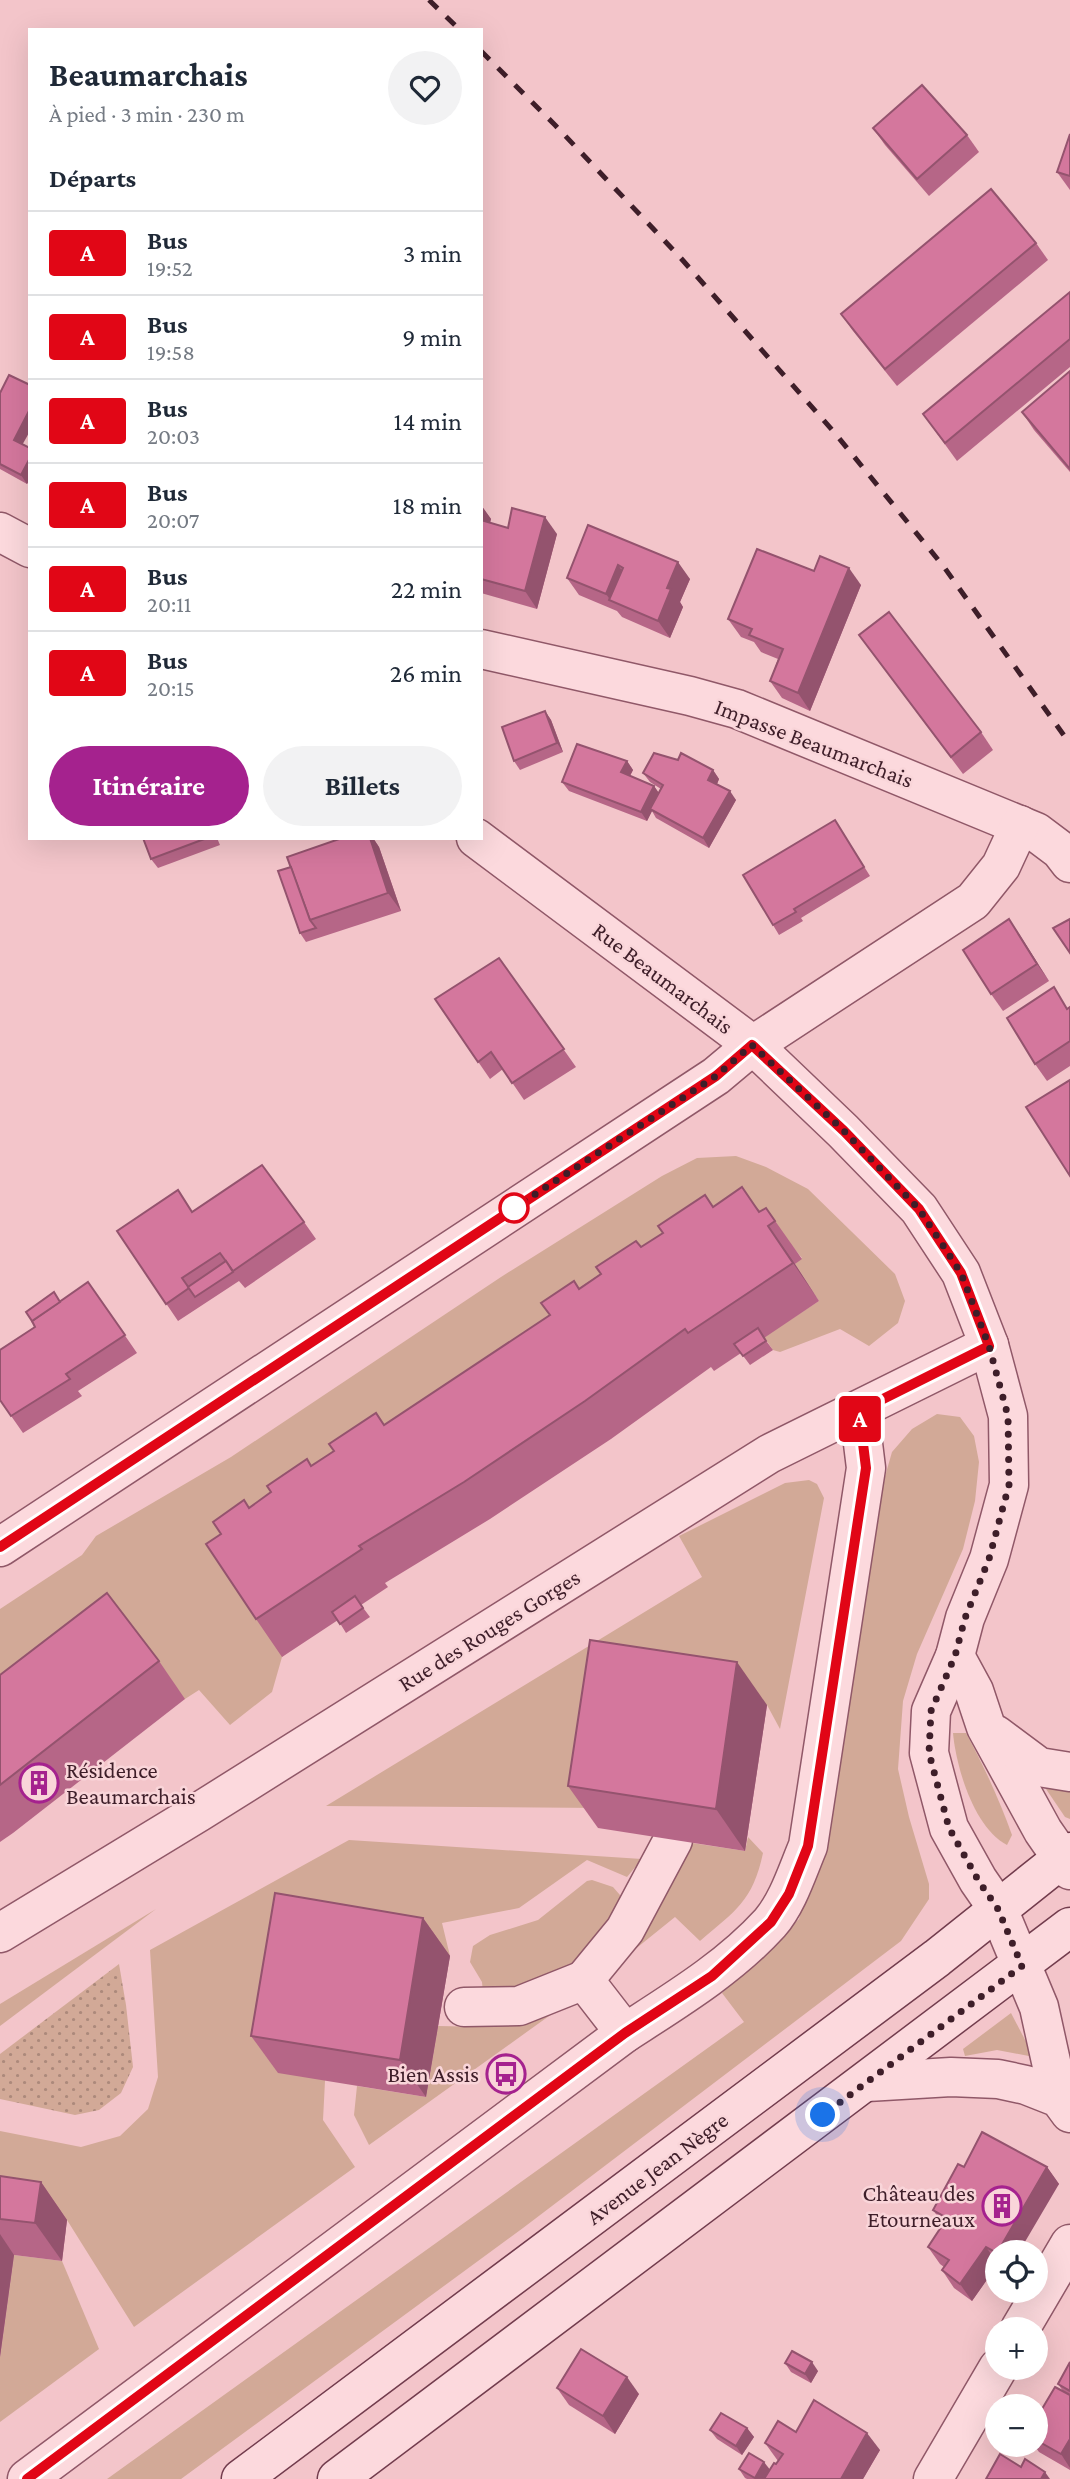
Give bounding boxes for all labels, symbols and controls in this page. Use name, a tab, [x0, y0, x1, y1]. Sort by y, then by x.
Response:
button: heart	[388, 51, 462, 125]
text: Beaumarchais	[49, 56, 248, 93]
text: À pied · 3 min · 230 m	[49, 101, 245, 127]
text: Départs	[49, 164, 136, 193]
text: Bus	[147, 226, 188, 255]
text: A	[80, 239, 95, 266]
text: 3 min	[403, 239, 462, 268]
text: 19:52	[147, 255, 193, 281]
text: Bus	[147, 310, 188, 339]
text: A	[80, 323, 95, 350]
text: 9 min	[402, 323, 462, 352]
text: 19:58	[147, 339, 195, 365]
text: Bus	[147, 394, 188, 423]
text: A	[80, 407, 95, 434]
text: 14 min	[394, 407, 462, 436]
text: 20:03	[147, 423, 200, 449]
text: Bus	[147, 478, 188, 507]
text: A	[80, 491, 95, 518]
text: 18 min	[393, 491, 462, 520]
text: 20:07	[147, 507, 199, 533]
text: Bus	[147, 562, 188, 591]
text: A	[80, 575, 95, 602]
text: 22 min	[391, 575, 462, 604]
text: 20:11	[147, 591, 192, 617]
text: Bus	[147, 646, 188, 675]
text: A	[80, 659, 95, 686]
text: 26 min	[390, 659, 462, 688]
text: 20:15	[147, 675, 195, 701]
street label: Impasse Beaumarchais	[711, 693, 917, 793]
button: Itinéraire	[49, 746, 249, 826]
button: Billets	[263, 746, 462, 826]
street label: Rue Beaumarchais	[588, 917, 738, 1039]
unlabelled marker	[499, 1193, 529, 1223]
line badge: A	[837, 1396, 883, 1442]
text: A	[853, 1405, 867, 1432]
street label: Rue des Rouges Gorges	[393, 1564, 585, 1696]
place label: Résidence Beaumarchais	[66, 1757, 196, 1809]
building icon: Résidence Beaumarchais	[18, 1762, 60, 1804]
bus stop icon: Bien Assis	[485, 2053, 527, 2095]
place label: Bien Assis	[387, 2061, 479, 2087]
your location	[805, 2097, 840, 2132]
street label: Avenue Jean Nègre	[581, 2106, 733, 2230]
place label: Château des Etourneaux	[862, 2180, 975, 2232]
building icon: Château des Etourneaux	[981, 2185, 1023, 2227]
map controls	[985, 2240, 1048, 2457]
button: locate	[985, 2240, 1048, 2303]
button: +	[985, 2317, 1048, 2380]
button: −	[985, 2394, 1048, 2457]

